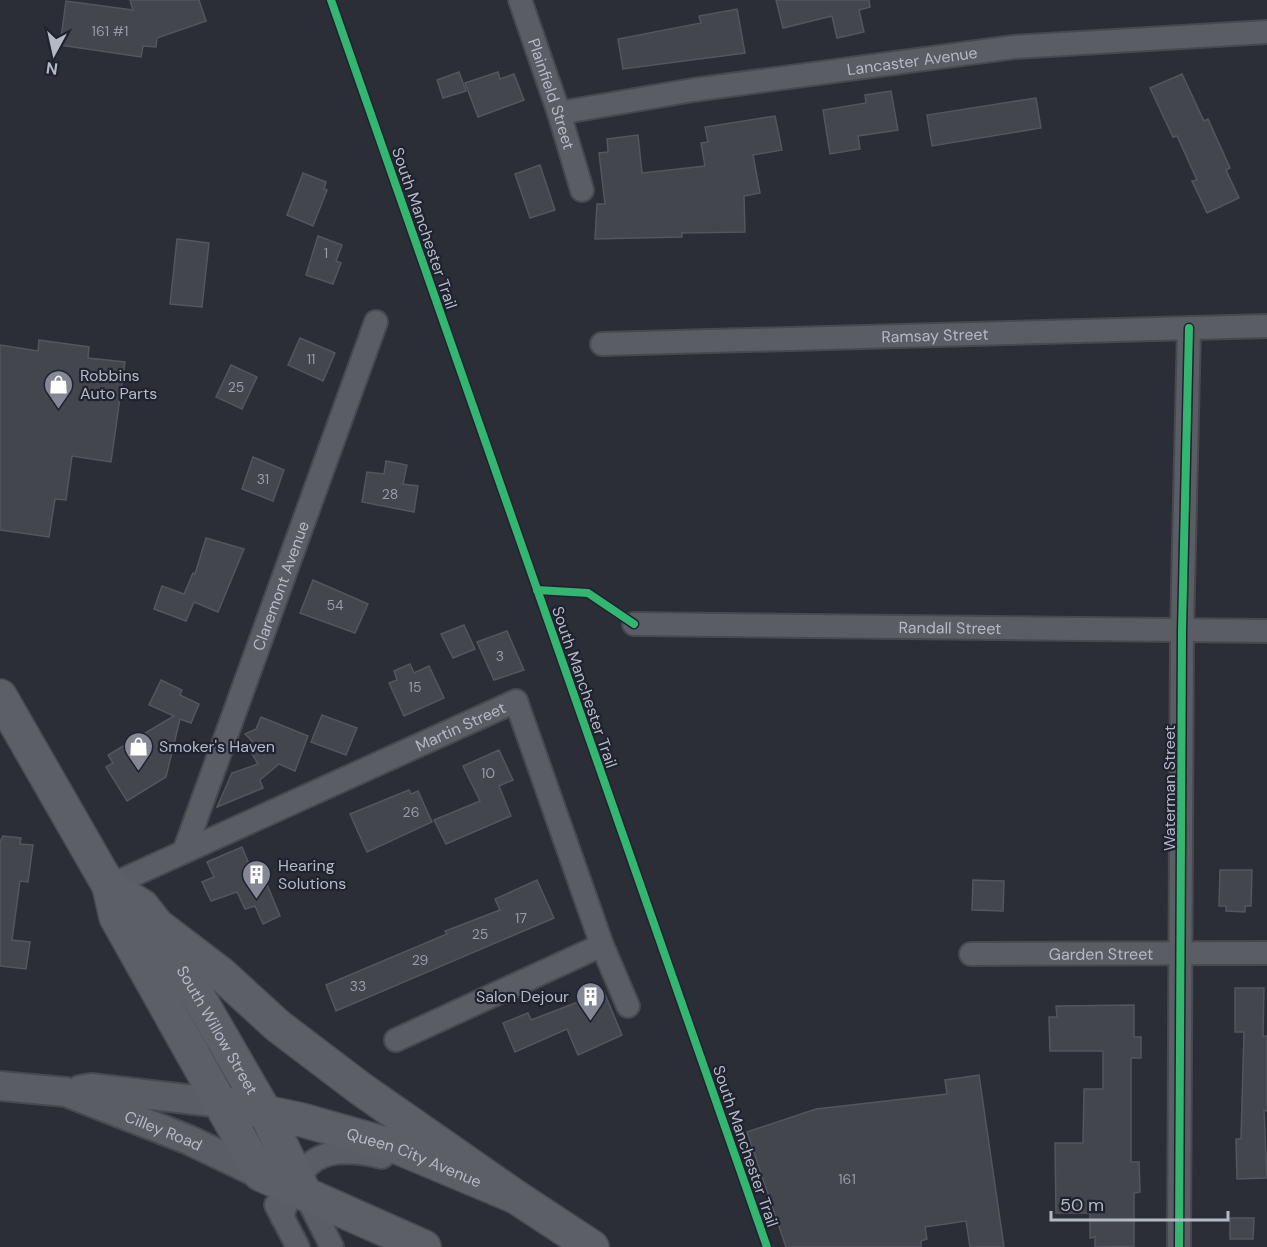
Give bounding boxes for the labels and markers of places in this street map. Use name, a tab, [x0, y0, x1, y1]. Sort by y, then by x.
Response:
place label: Robbins Auto Parts	[80, 365, 157, 404]
shop icon: Robbins Auto Parts	[43, 368, 75, 410]
shop icon: Smoker's Haven	[122, 730, 154, 772]
place label: Smoker's Haven	[159, 736, 275, 757]
place label: Hearing Solutions	[278, 855, 346, 894]
building icon: Hearing Solutions	[241, 858, 273, 900]
building icon: Salon Dejour	[574, 980, 606, 1022]
place label: Salon Dejour	[476, 986, 569, 1007]

